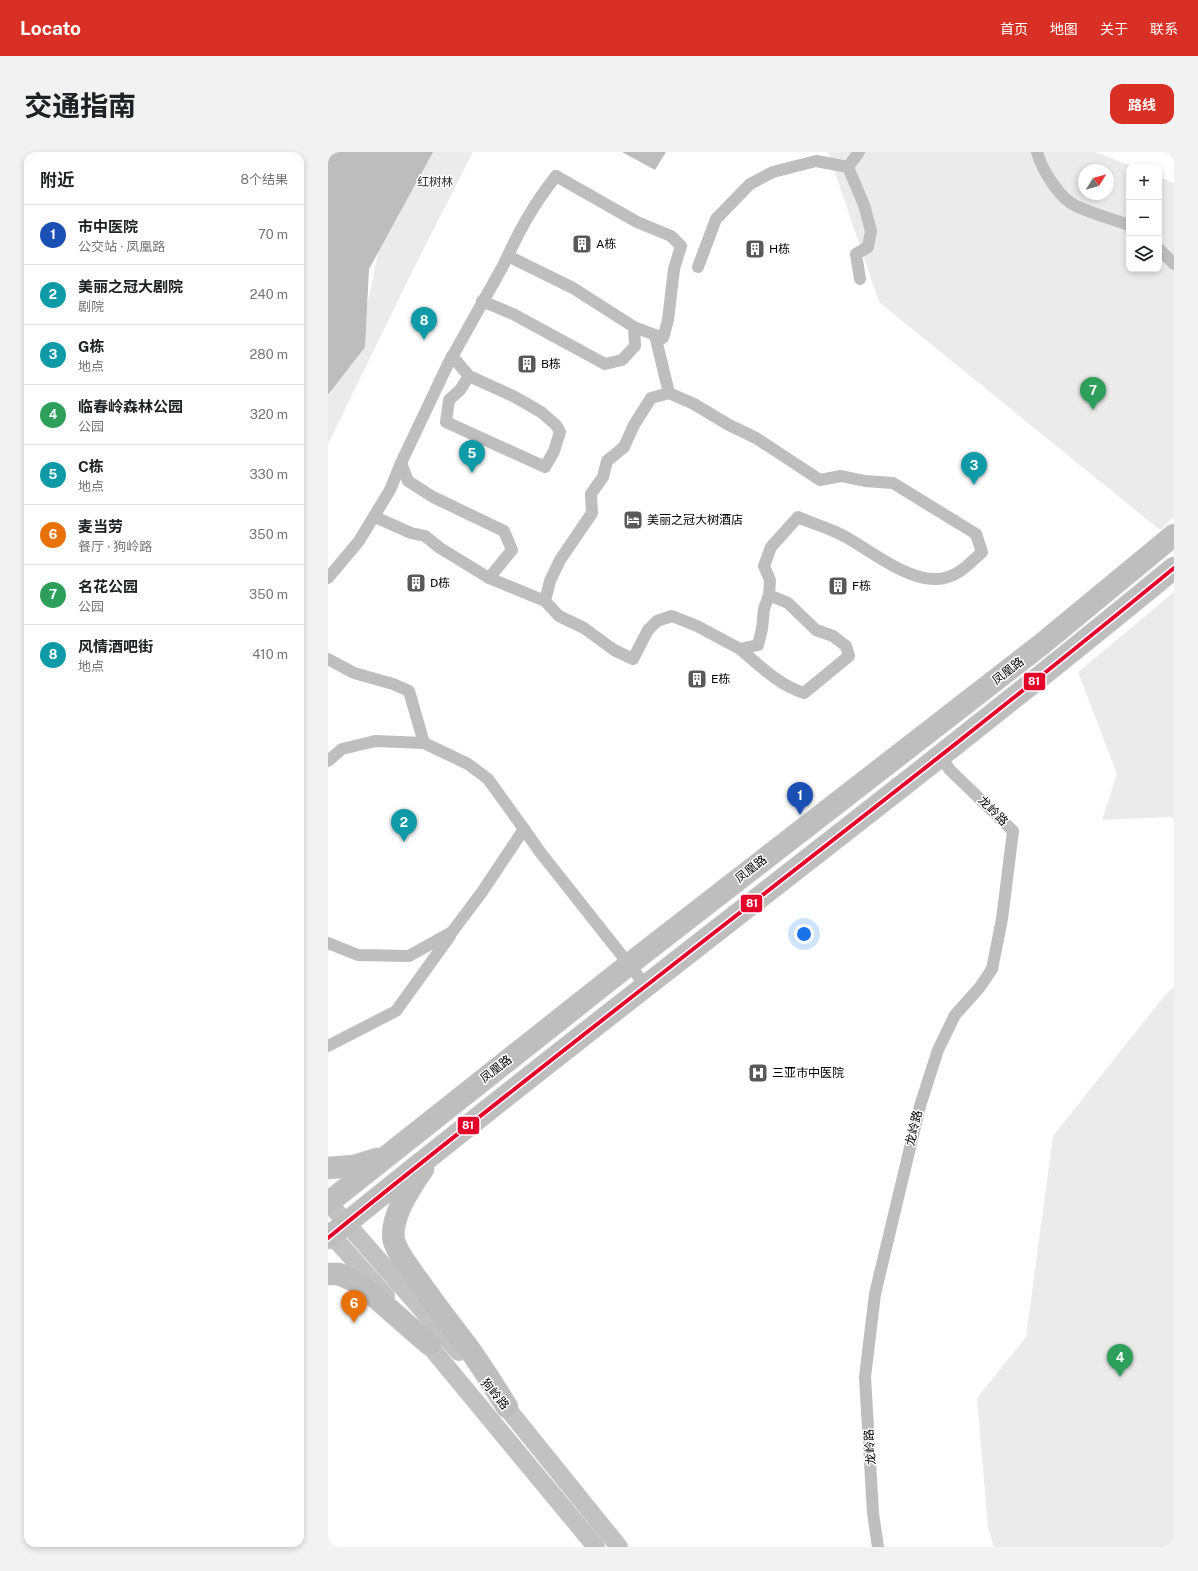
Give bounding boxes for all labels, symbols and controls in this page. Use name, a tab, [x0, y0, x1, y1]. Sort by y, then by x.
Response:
text: Locato	[20, 17, 81, 39]
text: 首页	[1000, 21, 1028, 37]
text: 地图	[1050, 21, 1078, 37]
text: 关于	[1100, 21, 1128, 37]
text: 联系	[1150, 21, 1178, 37]
button: 路线	[1110, 84, 1174, 124]
text: 交通指南	[24, 89, 136, 122]
north arrow	[1078, 164, 1114, 200]
map controls	[1126, 164, 1162, 272]
button: +	[1126, 164, 1162, 200]
text: 附近	[40, 170, 74, 190]
text: 8个结果	[241, 172, 288, 187]
park label: 红树林	[417, 175, 453, 189]
button: −	[1126, 200, 1162, 236]
text: 市中医院	[78, 218, 138, 235]
text: 1	[50, 227, 56, 242]
text: 70 m	[258, 227, 288, 242]
building icon: A栋	[571, 233, 593, 255]
button: layers	[1126, 236, 1162, 272]
place label: A栋	[596, 237, 617, 251]
building icon: H栋	[744, 238, 766, 260]
text: 公交站 · 凤凰路	[78, 239, 165, 254]
place label: H栋	[769, 242, 790, 256]
text: 美丽之冠大剧院	[78, 278, 183, 295]
text: 2	[49, 287, 57, 302]
text: 240 m	[250, 287, 288, 302]
text: 剧院	[78, 299, 104, 314]
pin: 8	[411, 307, 437, 340]
text: G栋	[78, 338, 104, 355]
text: 3	[49, 347, 57, 362]
text: 280 m	[250, 347, 288, 362]
building icon: B栋	[516, 353, 538, 375]
place label: B栋	[541, 357, 561, 371]
text: 地点	[78, 359, 104, 374]
pin: 7	[1080, 377, 1106, 410]
text: 临春岭森林公园	[78, 398, 183, 415]
text: 4	[49, 407, 57, 422]
text: 320 m	[250, 407, 288, 422]
text: 公园	[78, 419, 104, 434]
pin: 5	[459, 440, 485, 473]
pin: 3	[961, 452, 987, 485]
text: C栋	[78, 458, 104, 475]
text: 5	[49, 467, 57, 482]
text: 330 m	[249, 467, 288, 482]
text: 地点	[78, 479, 104, 494]
hotel icon: 美丽之冠大树酒店	[622, 509, 644, 531]
place label: 美丽之冠大树酒店	[647, 513, 743, 527]
text: 麦当劳	[78, 518, 123, 535]
text: 6	[49, 527, 57, 542]
text: 350 m	[249, 527, 288, 542]
text: 餐厅 · 狗岭路	[78, 539, 152, 554]
building icon: D栋	[405, 572, 427, 594]
building icon: F栋	[827, 575, 849, 597]
place label: D栋	[430, 576, 450, 590]
text: 名花公园	[78, 578, 138, 595]
place label: F栋	[852, 579, 871, 593]
text: 7	[49, 587, 57, 602]
text: 350 m	[249, 587, 288, 602]
text: 公园	[78, 599, 104, 614]
text: 风情酒吧街	[78, 638, 153, 655]
text: 8	[49, 647, 57, 662]
text: 410 m	[252, 647, 288, 662]
street label: 凤凰路	[990, 654, 1026, 688]
text: 地点	[78, 659, 104, 674]
building icon: E栋	[686, 668, 708, 690]
place label: E栋	[711, 672, 730, 686]
line badge: 81	[1023, 672, 1046, 691]
text: 81	[1028, 675, 1040, 687]
pin: 1	[787, 782, 813, 815]
street label: 龙岭路	[975, 793, 1011, 829]
pin: 2	[391, 809, 417, 842]
street label: 凤凰路	[733, 852, 769, 886]
line badge: 81	[740, 894, 763, 913]
text: 81	[746, 897, 758, 909]
your location	[794, 924, 814, 944]
street label: 凤凰路	[478, 1052, 514, 1086]
hospital icon: 三亚市中医院	[747, 1062, 769, 1084]
place label: 三亚市中医院	[772, 1066, 844, 1080]
street label: 龙岭路	[903, 1109, 925, 1147]
line badge: 81	[457, 1116, 480, 1135]
text: 81	[462, 1119, 474, 1131]
pin: 6	[341, 1290, 367, 1323]
pin: 4	[1107, 1344, 1133, 1377]
street label: 狗岭路	[478, 1376, 512, 1412]
street label: 龙岭路	[862, 1429, 878, 1465]

